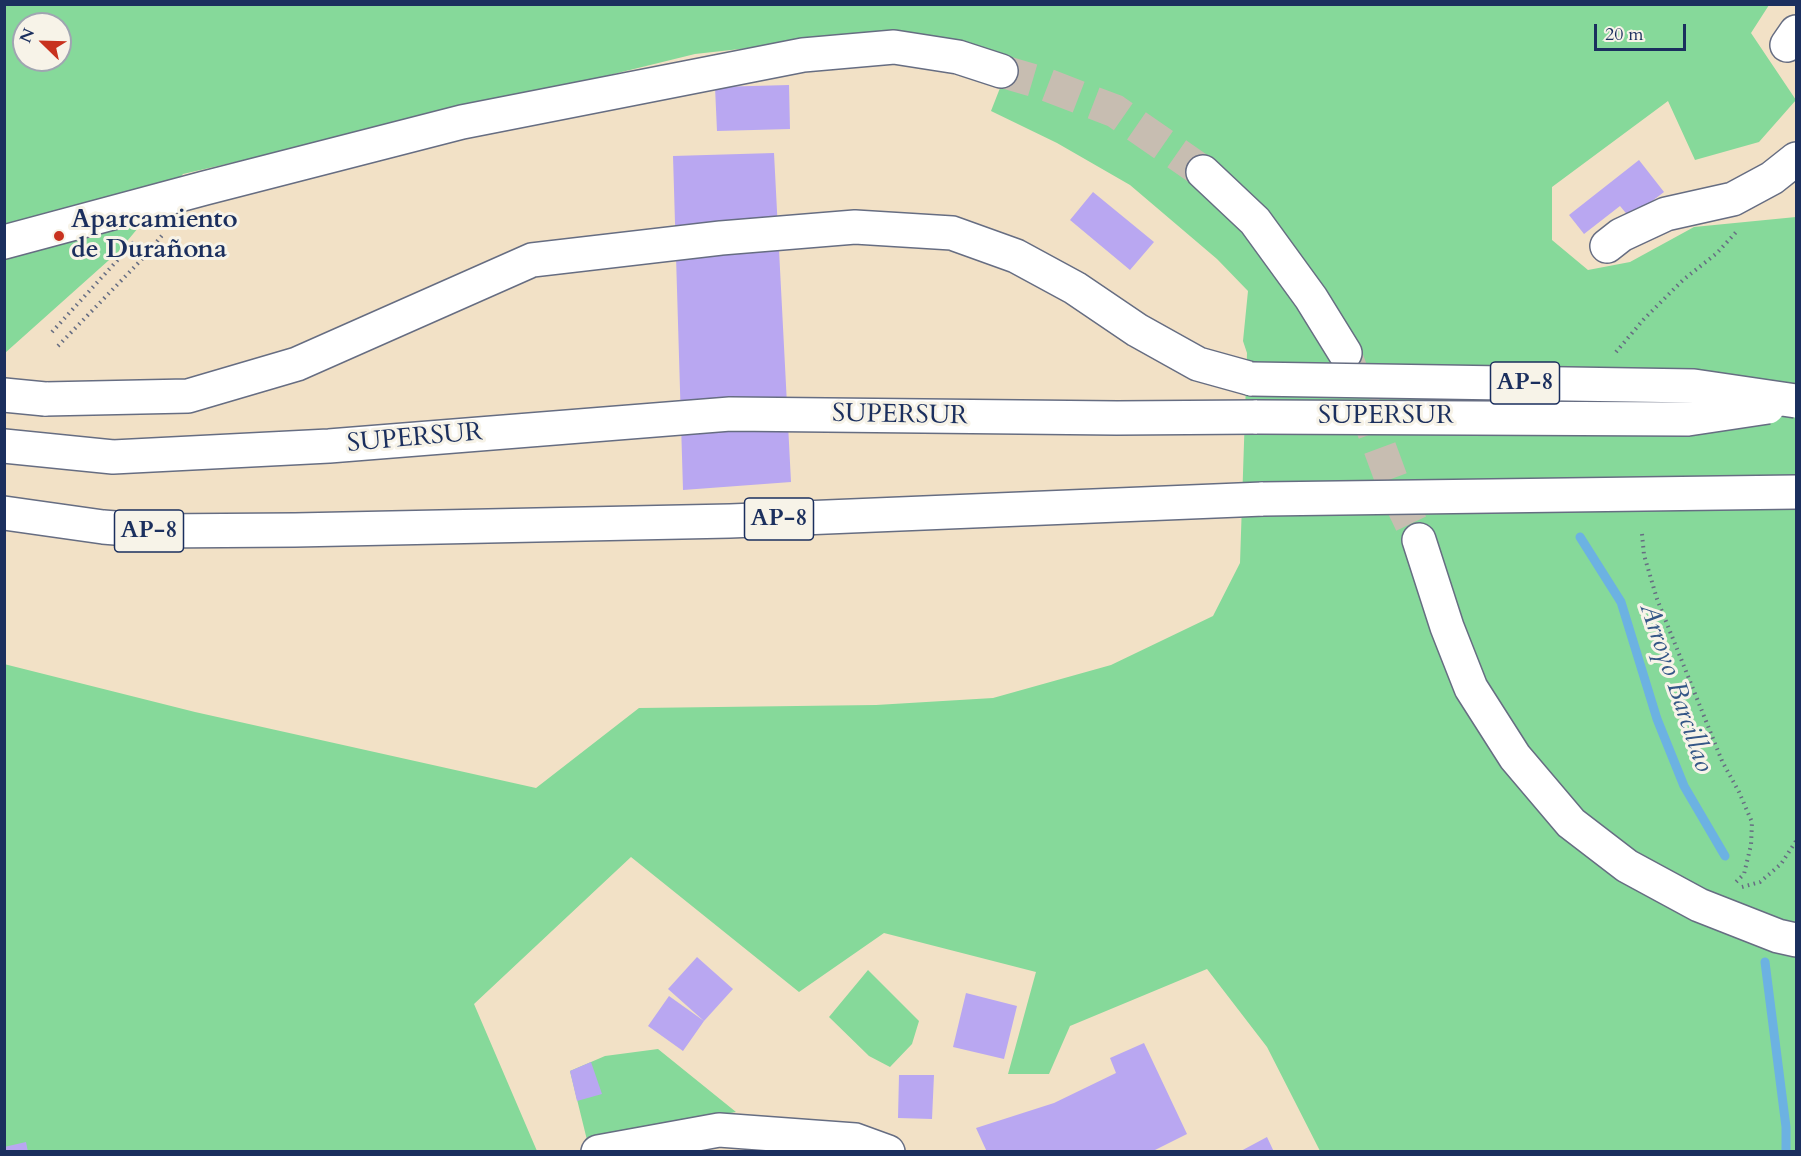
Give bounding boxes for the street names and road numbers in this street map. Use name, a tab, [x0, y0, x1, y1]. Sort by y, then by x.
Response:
road number: AP-8	[1490, 362, 1559, 404]
street label: SUPERSUR	[832, 399, 968, 433]
street label: SUPERSUR	[1318, 401, 1454, 433]
street label: SUPERSUR	[346, 418, 484, 460]
road number: AP-8	[744, 498, 814, 540]
road number: AP-8	[114, 510, 184, 552]

